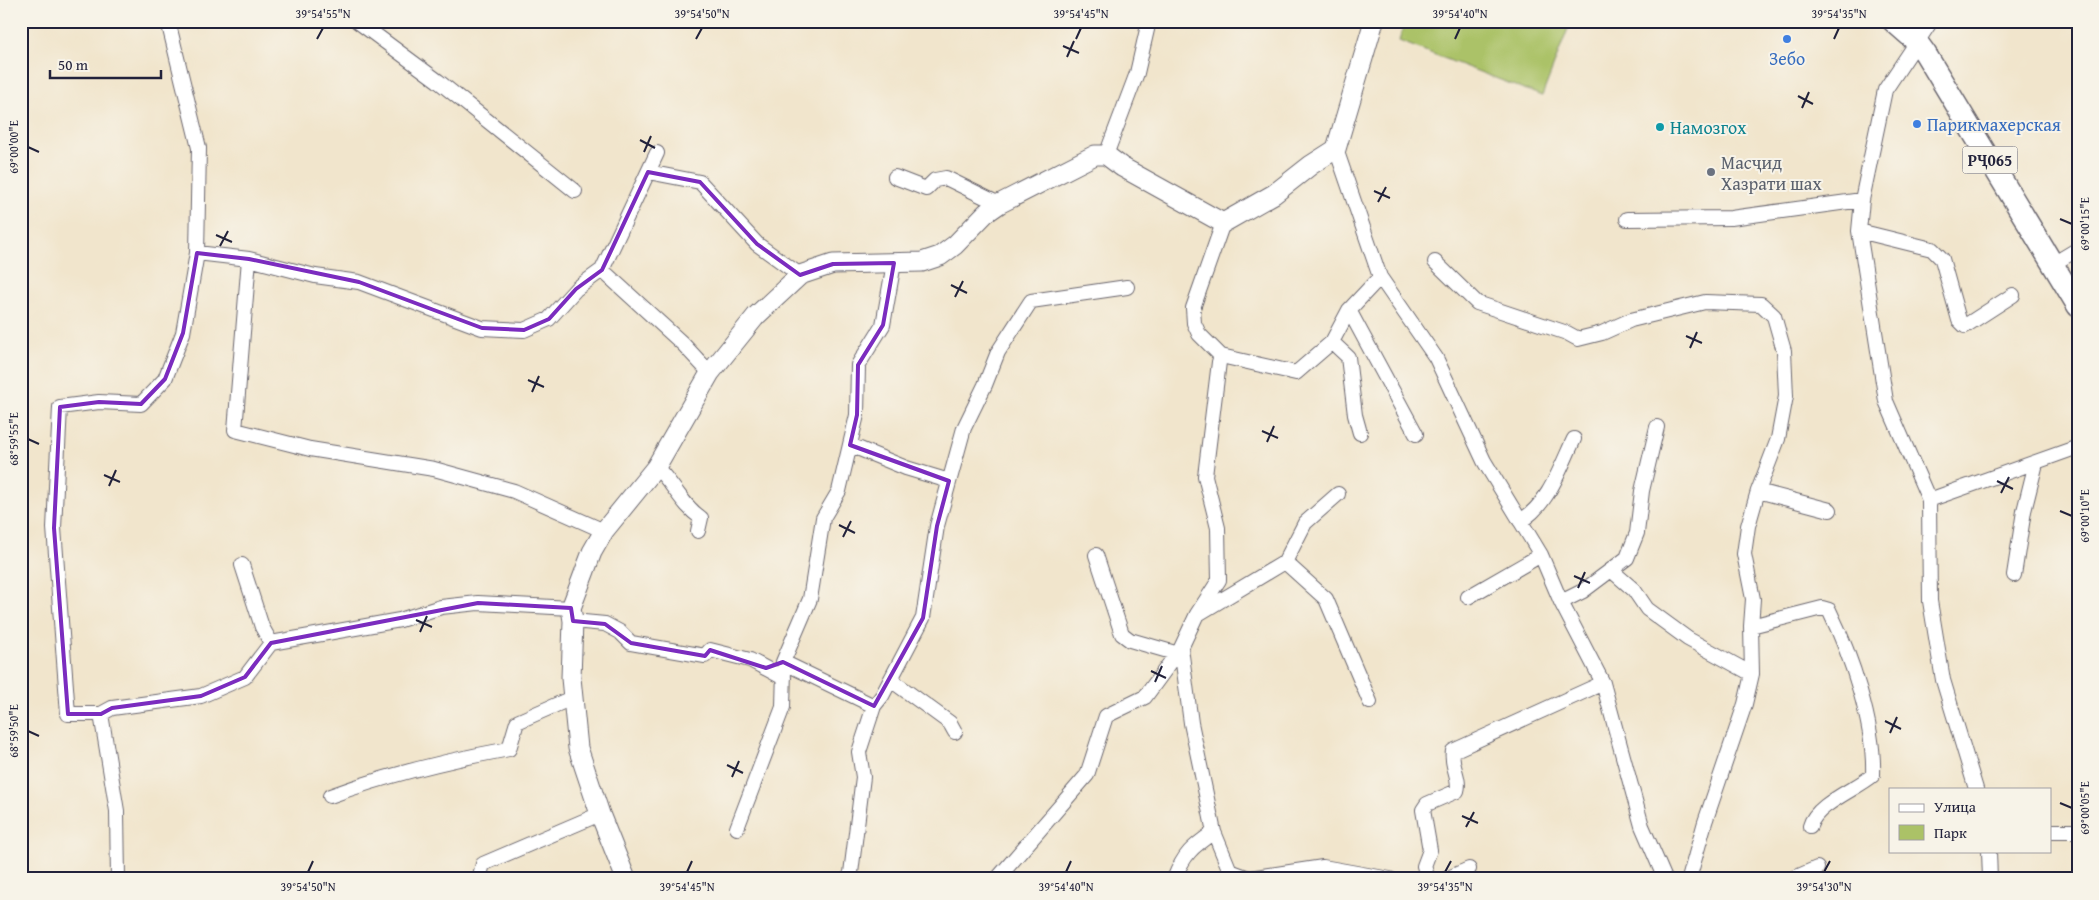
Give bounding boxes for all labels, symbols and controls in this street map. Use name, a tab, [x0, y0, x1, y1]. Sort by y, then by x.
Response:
text: 39°54'55"N	[295, 5, 351, 22]
text: 39°54'50"N	[674, 5, 730, 22]
text: 39°54'45"N	[1053, 5, 1109, 22]
text: 39°54'40"N	[1432, 5, 1488, 22]
text: 39°54'35"N	[1811, 5, 1867, 22]
marker: Зебо	[1781, 33, 1793, 45]
place label: Зебо	[1769, 45, 1805, 72]
scale bar	[50, 48, 161, 80]
text: 50 m	[58, 54, 89, 75]
place label: Парикмахерская	[1927, 111, 2061, 138]
place label: Намозгох	[1670, 114, 1747, 141]
marker: Парикмахерская	[1911, 118, 1923, 130]
text: 69°00'00"E	[5, 120, 22, 174]
marker: Намозгох	[1654, 121, 1666, 133]
road number: РҶ065	[1962, 146, 2018, 174]
place label: Масҷид Хазрати шах	[1721, 149, 1822, 197]
marker: Масҷид Хазрати шах	[1705, 166, 1717, 178]
text: 69°00'15"E	[2076, 197, 2093, 251]
text: 68°59'55"E	[5, 412, 22, 466]
text: 69°00'10"E	[2076, 489, 2093, 543]
text: 68°59'50"E	[5, 704, 22, 758]
text: 69°00'05"E	[2076, 781, 2093, 835]
legend	[1889, 788, 2052, 852]
text: Улица	[1934, 796, 1977, 817]
text: Парк	[1934, 822, 1967, 843]
text: 39°54'50"N	[280, 878, 336, 895]
text: 39°54'45"N	[659, 878, 715, 895]
text: 39°54'40"N	[1038, 878, 1094, 895]
text: 39°54'35"N	[1417, 878, 1473, 895]
text: 39°54'30"N	[1796, 878, 1852, 895]

